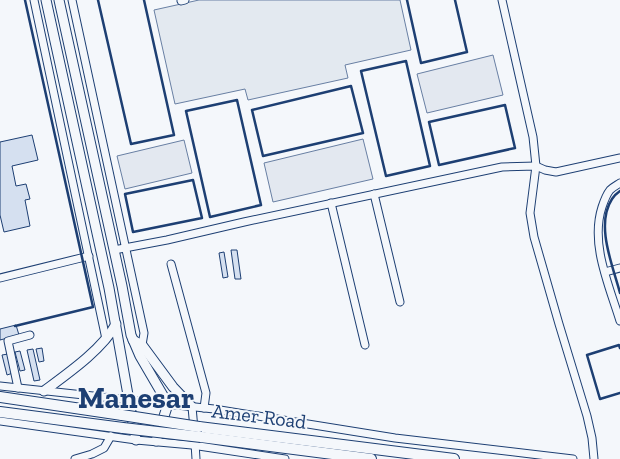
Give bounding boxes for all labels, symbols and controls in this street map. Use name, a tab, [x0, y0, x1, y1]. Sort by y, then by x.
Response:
district label: Manesar	[78, 380, 194, 416]
street label: Amer Road	[210, 398, 308, 434]

